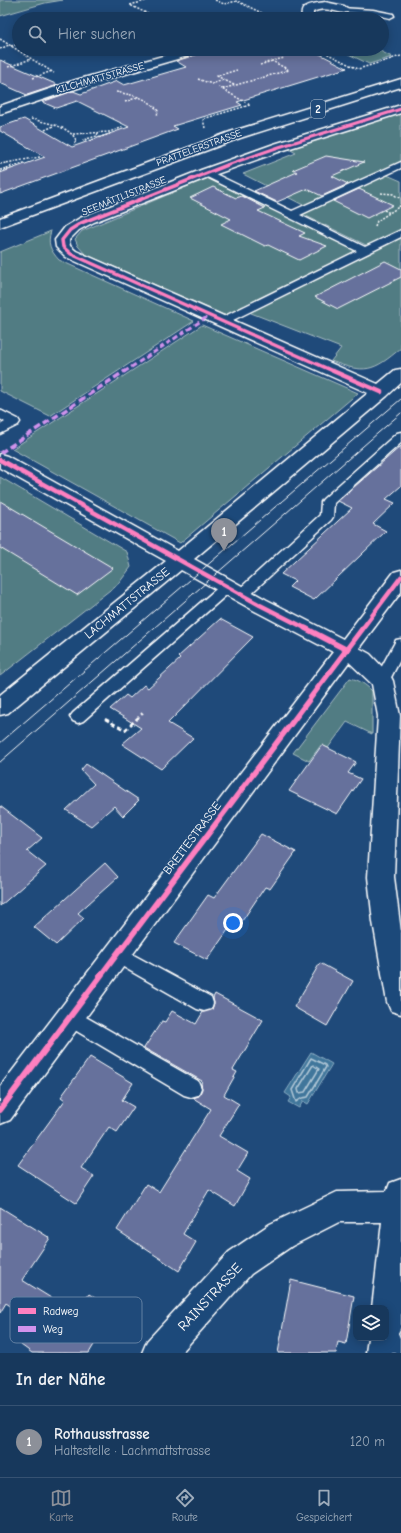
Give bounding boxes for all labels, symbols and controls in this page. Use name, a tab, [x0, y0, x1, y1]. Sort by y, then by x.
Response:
search box	[12, 12, 389, 56]
icon: search	[26, 23, 48, 45]
text: Hier suchen	[58, 25, 136, 43]
street label: KILCHMATTSTRASSE	[54, 60, 146, 96]
road number: 2	[311, 100, 325, 118]
street label: PRATTELERSTRASSE	[155, 127, 243, 169]
street label: SEEMÄTTLISTRASSE	[80, 174, 168, 218]
pin: 1	[211, 518, 237, 551]
street label: LACHMATTSTRASSE	[82, 564, 172, 642]
street label: BREITESTRASSE	[160, 799, 224, 877]
your location	[223, 913, 243, 933]
street label: RAINSTRASSE	[174, 1260, 246, 1334]
legend	[10, 1297, 142, 1343]
text: Radweg	[43, 1305, 79, 1318]
map controls	[353, 1305, 389, 1341]
button: layers	[353, 1305, 389, 1341]
text: Weg	[43, 1323, 63, 1336]
text: In der Nähe	[16, 1370, 105, 1389]
text: Rothausstrasse	[54, 1425, 150, 1443]
text: 1	[26, 1434, 32, 1449]
text: 120 m	[350, 1434, 385, 1449]
text: Haltestelle · Lachmattstrasse	[54, 1443, 210, 1458]
tab: Karte	[49, 1487, 74, 1524]
tab: Route	[172, 1487, 198, 1524]
tab: Gespeichert	[296, 1487, 352, 1524]

